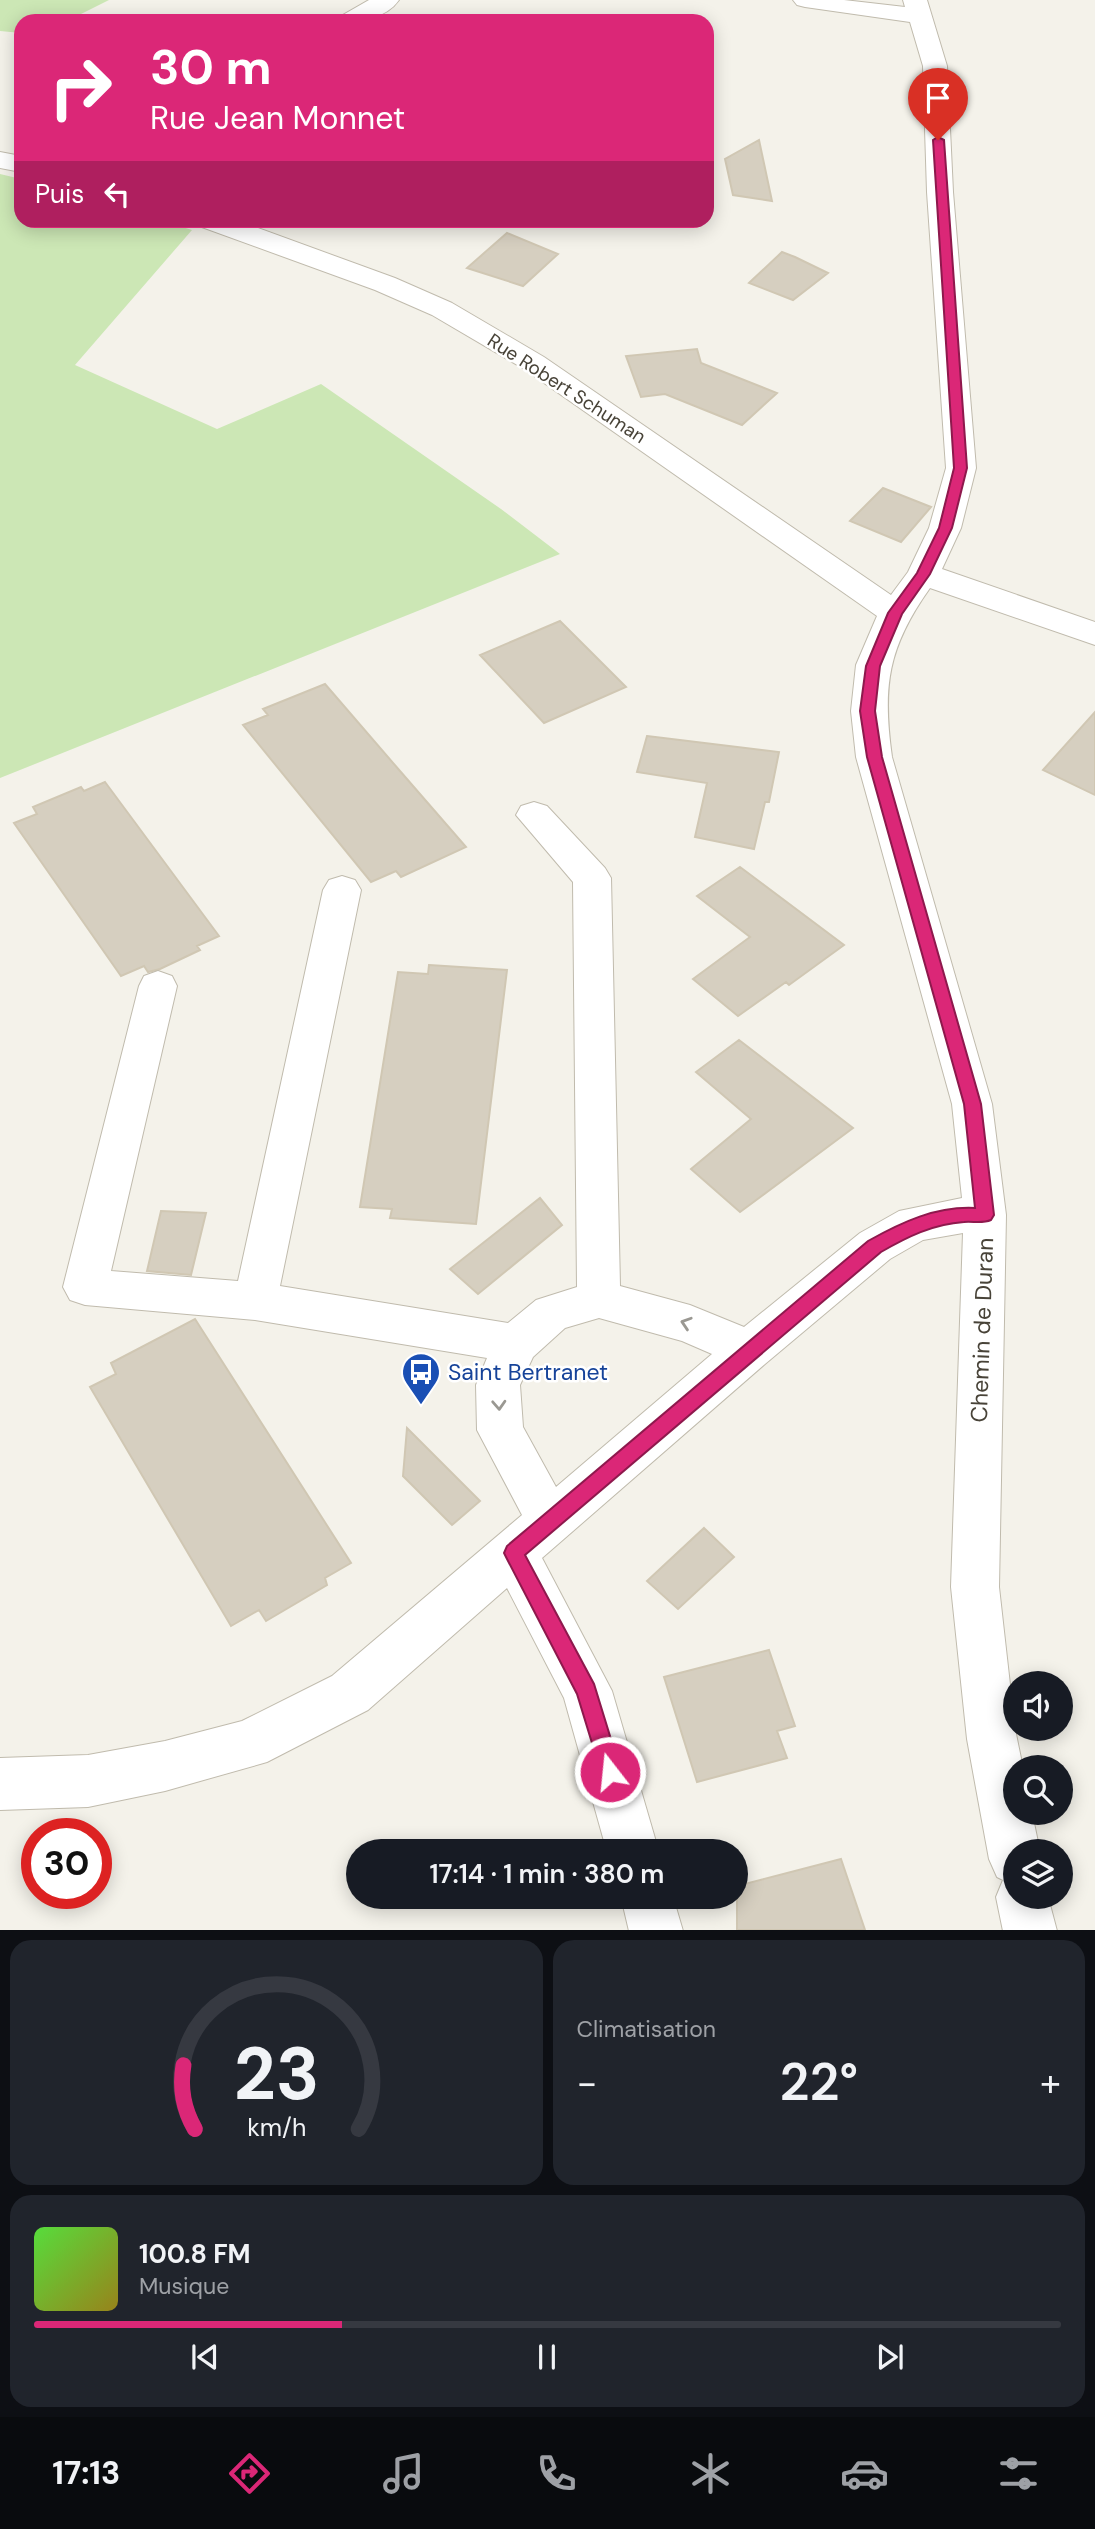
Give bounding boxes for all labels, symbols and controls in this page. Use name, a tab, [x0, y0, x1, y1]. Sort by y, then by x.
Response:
text: 30 m	[150, 35, 272, 99]
icon: right	[35, 42, 126, 133]
pin	[908, 68, 968, 140]
icon: arrive	[919, 79, 957, 117]
text: Rue Jean Monnet	[150, 97, 405, 139]
icon: left	[98, 175, 136, 213]
text: Puis	[35, 177, 84, 211]
street label: Rue Robert Schuman	[483, 328, 651, 449]
street label: Chemin de Duran	[964, 1237, 1000, 1423]
one-way arrow	[681, 1317, 693, 1332]
bus stop icon: Saint Bertranet	[400, 1351, 442, 1406]
place label: Saint Bertranet	[448, 1357, 608, 1387]
one-way arrow	[491, 1399, 506, 1410]
map controls	[1003, 1671, 1073, 1909]
button: sound	[1003, 1671, 1073, 1741]
position arrow	[573, 1735, 647, 1809]
button: search	[1003, 1755, 1073, 1825]
speed limit sign: 30	[21, 1818, 112, 1909]
button: layers	[1003, 1839, 1073, 1909]
text: 17:14 · 1 min · 380 m	[430, 1857, 664, 1891]
text: Climatisation	[577, 2014, 716, 2044]
text: 23	[233, 2027, 319, 2122]
text: 22°	[779, 2048, 858, 2116]
text: −	[577, 2058, 597, 2108]
text: +	[1040, 2058, 1061, 2108]
text: km/h	[247, 2110, 306, 2143]
text: 100.8 FM	[139, 2237, 251, 2271]
text: Musique	[139, 2271, 229, 2301]
icon: previous	[186, 2338, 224, 2376]
icon: pause	[528, 2338, 566, 2376]
icon: next	[871, 2338, 909, 2376]
icon: directions	[225, 2449, 274, 2498]
icon: music	[379, 2449, 428, 2498]
icon: phone	[532, 2449, 581, 2498]
icon: climate	[686, 2449, 735, 2498]
icon: car	[840, 2449, 889, 2498]
icon: filters	[994, 2449, 1043, 2498]
text: 17:13	[52, 2452, 120, 2494]

